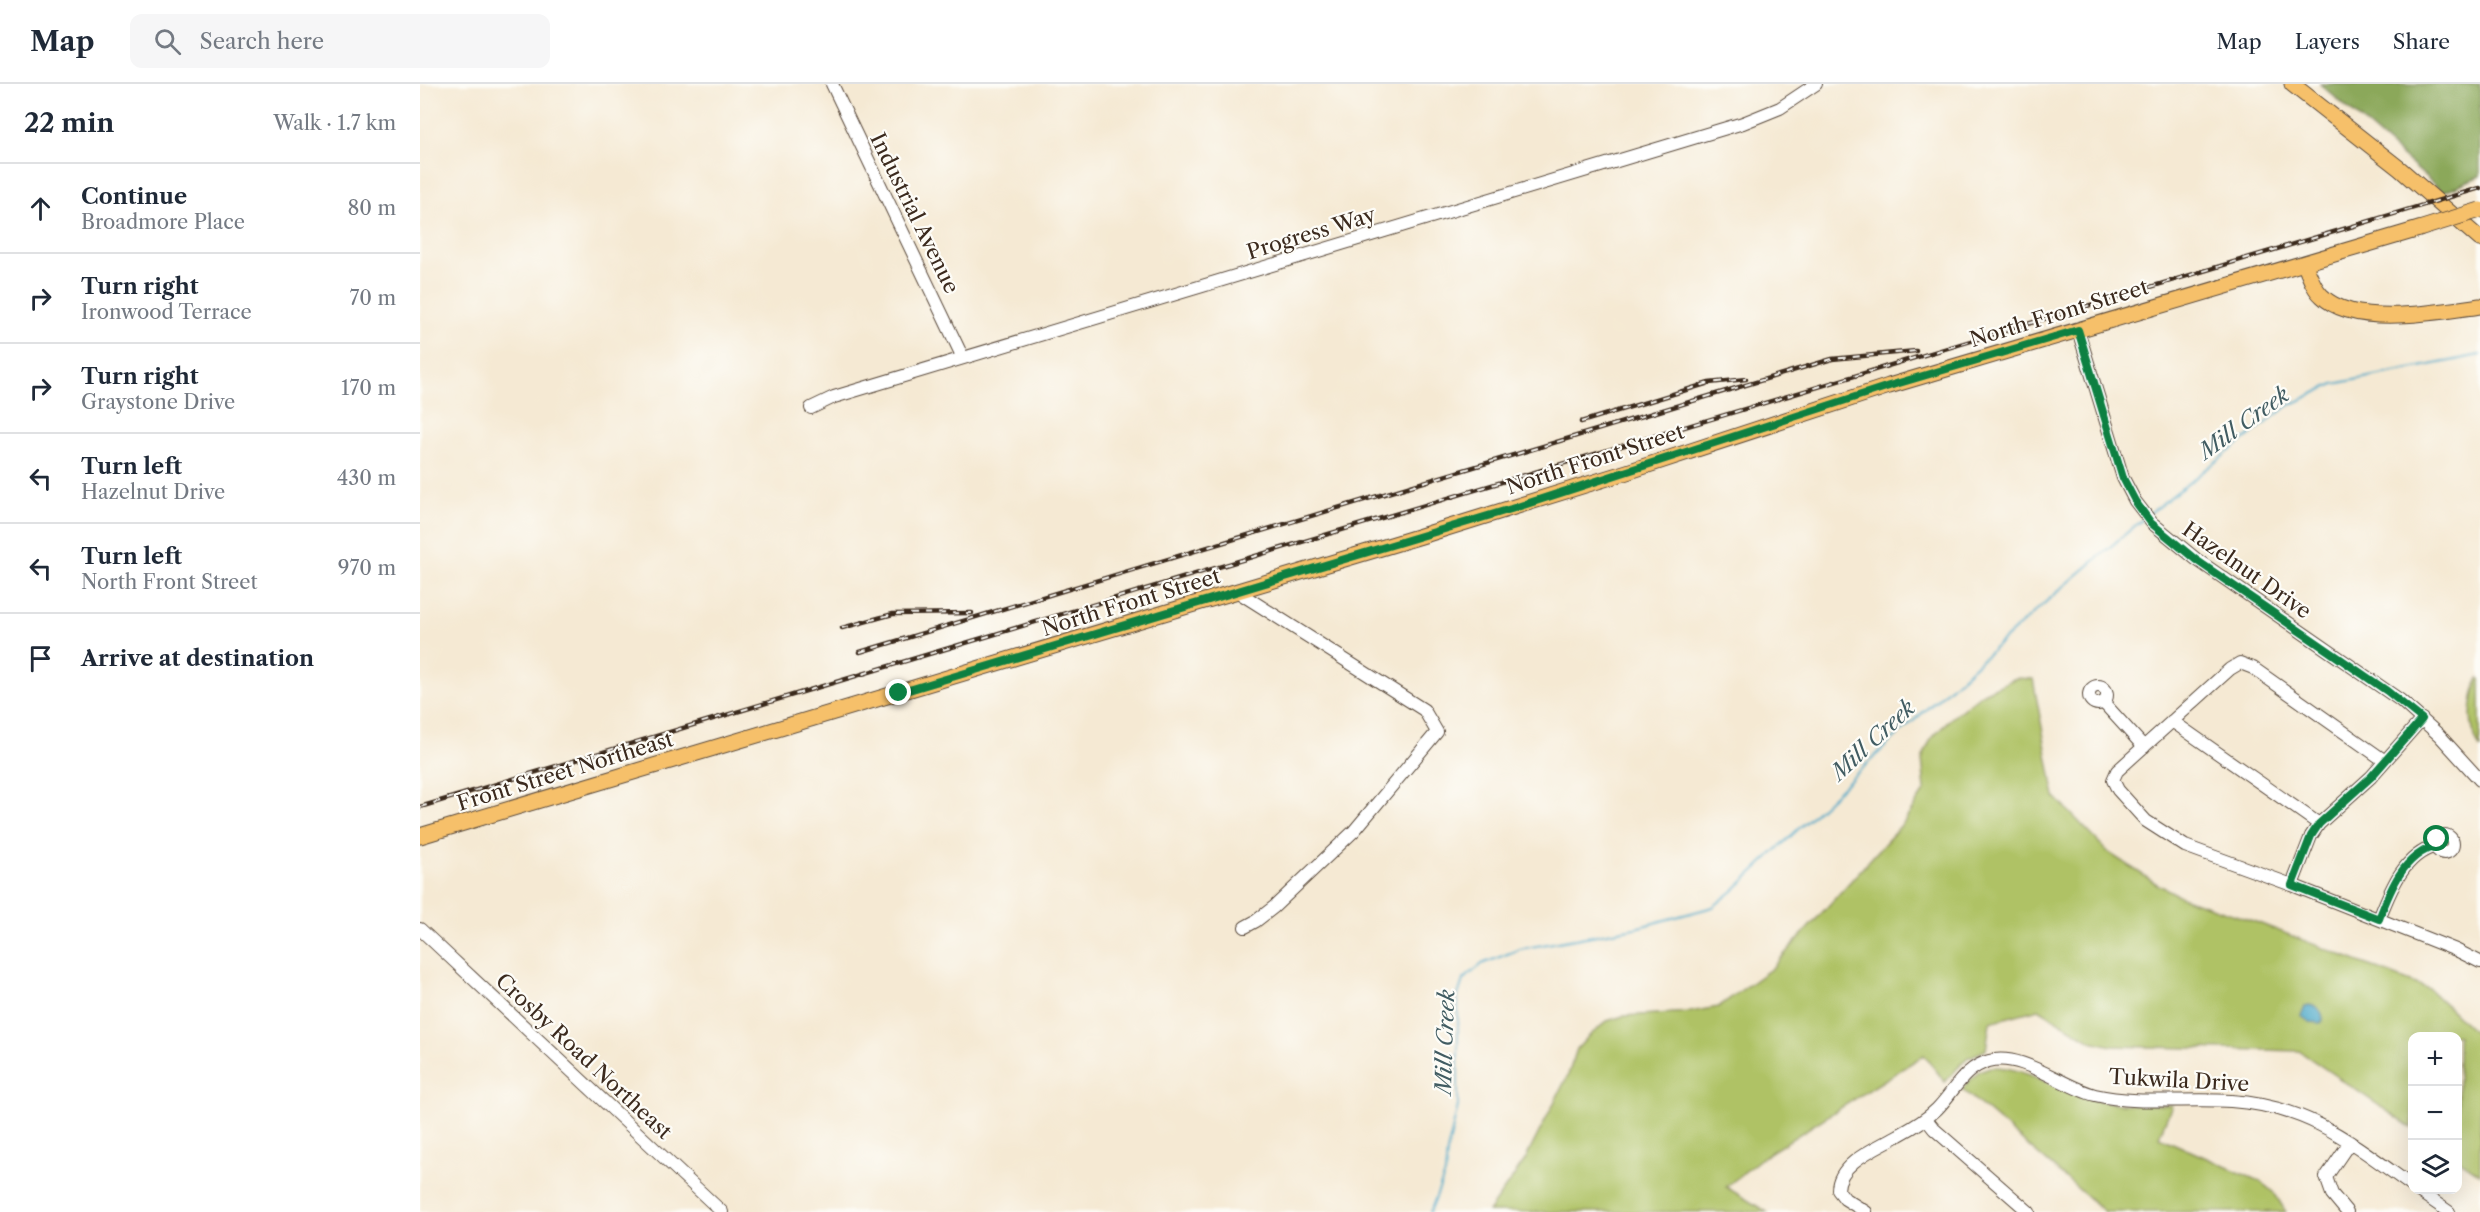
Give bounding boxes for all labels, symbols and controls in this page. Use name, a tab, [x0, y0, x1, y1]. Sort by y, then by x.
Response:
search box	[130, 14, 550, 68]
text: Map	[30, 24, 94, 58]
icon: search	[151, 25, 184, 58]
text: Search here	[199, 28, 324, 55]
text: Map	[2217, 29, 2262, 54]
text: Layers	[2295, 29, 2360, 54]
text: Share	[2393, 29, 2450, 54]
text: 22 min	[24, 107, 114, 139]
text: Walk · 1.7 km	[273, 111, 396, 135]
street label: Industrial Avenue	[865, 129, 965, 297]
text: Continue	[81, 183, 187, 210]
icon: ahead	[24, 192, 57, 225]
text: 80 m	[348, 196, 396, 220]
street label: Progress Way	[1244, 201, 1379, 264]
text: Broadmore Place	[81, 210, 245, 234]
text: Turn right	[81, 273, 199, 300]
street label: North Front Street	[1967, 274, 2152, 352]
icon: right	[24, 282, 57, 315]
text: 70 m	[350, 286, 396, 310]
text: Ironwood Terrace	[81, 300, 252, 324]
text: Turn right	[81, 363, 199, 390]
icon: right	[24, 372, 57, 405]
text: 170 m	[341, 376, 396, 400]
water label: Mill Creek	[2191, 381, 2295, 467]
text: Graystone Drive	[81, 390, 235, 414]
street label: North Front Street	[1503, 418, 1688, 500]
text: Turn left	[81, 453, 182, 480]
icon: left	[24, 462, 57, 495]
text: 430 m	[337, 466, 396, 490]
text: Hazelnut Drive	[81, 480, 225, 504]
street label: Hazelnut Drive	[2178, 516, 2316, 624]
text: Turn left	[81, 543, 182, 570]
icon: left	[24, 552, 57, 585]
text: 970 m	[338, 556, 396, 580]
street label: North Front Street	[1039, 563, 1224, 641]
text: North Front Street	[81, 570, 258, 594]
icon: arrive	[24, 642, 57, 675]
text: Arrive at destination	[81, 645, 314, 672]
route end	[885, 679, 911, 705]
water label: Mill Creek	[1823, 694, 1921, 788]
street label: Front Street Northeast	[454, 726, 677, 816]
route start	[2423, 825, 2449, 851]
street label: Crosby Road Northeast	[491, 968, 678, 1144]
water label: Mill Creek	[1430, 988, 1460, 1098]
map controls	[2408, 1032, 2462, 1194]
button: +	[2408, 1032, 2462, 1086]
street label: Tukwila Drive	[2108, 1064, 2250, 1096]
button: −	[2408, 1086, 2462, 1140]
button: layers	[2408, 1140, 2462, 1194]

